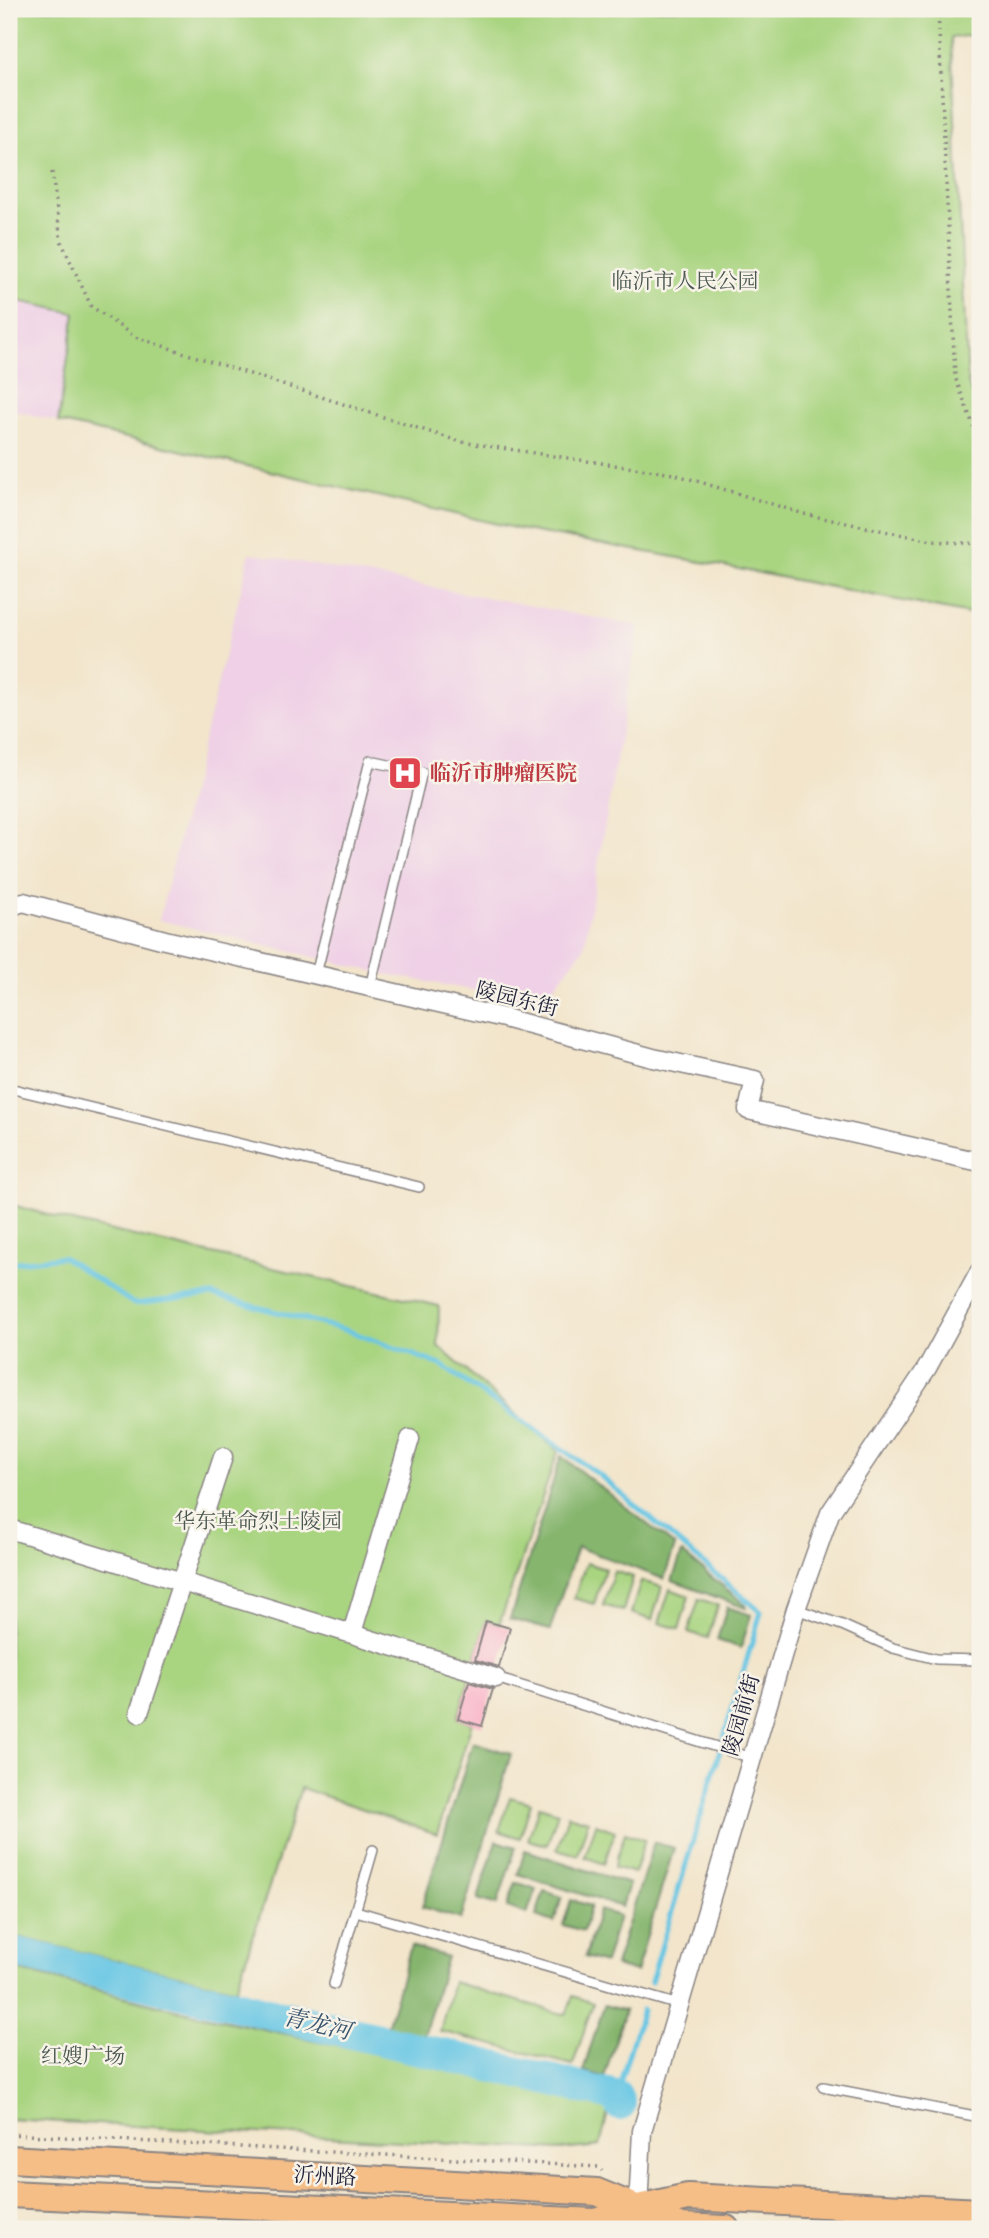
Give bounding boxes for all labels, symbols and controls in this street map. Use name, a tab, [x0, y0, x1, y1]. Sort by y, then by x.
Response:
park label: 临沂市人民公园	[612, 267, 759, 295]
hospital icon: 临沂市肿瘤医院	[386, 754, 424, 792]
place label: 临沂市肿瘤医院	[430, 759, 577, 787]
street label: 陵园东街	[473, 975, 561, 1023]
park label: 华东革命烈士陵园	[174, 1507, 342, 1535]
street label: 陵园前街	[716, 1671, 766, 1759]
water label: 青龙河	[280, 2001, 358, 2048]
park label: 红嫂广场	[41, 2042, 125, 2070]
street label: 沂州路	[293, 2160, 357, 2192]

